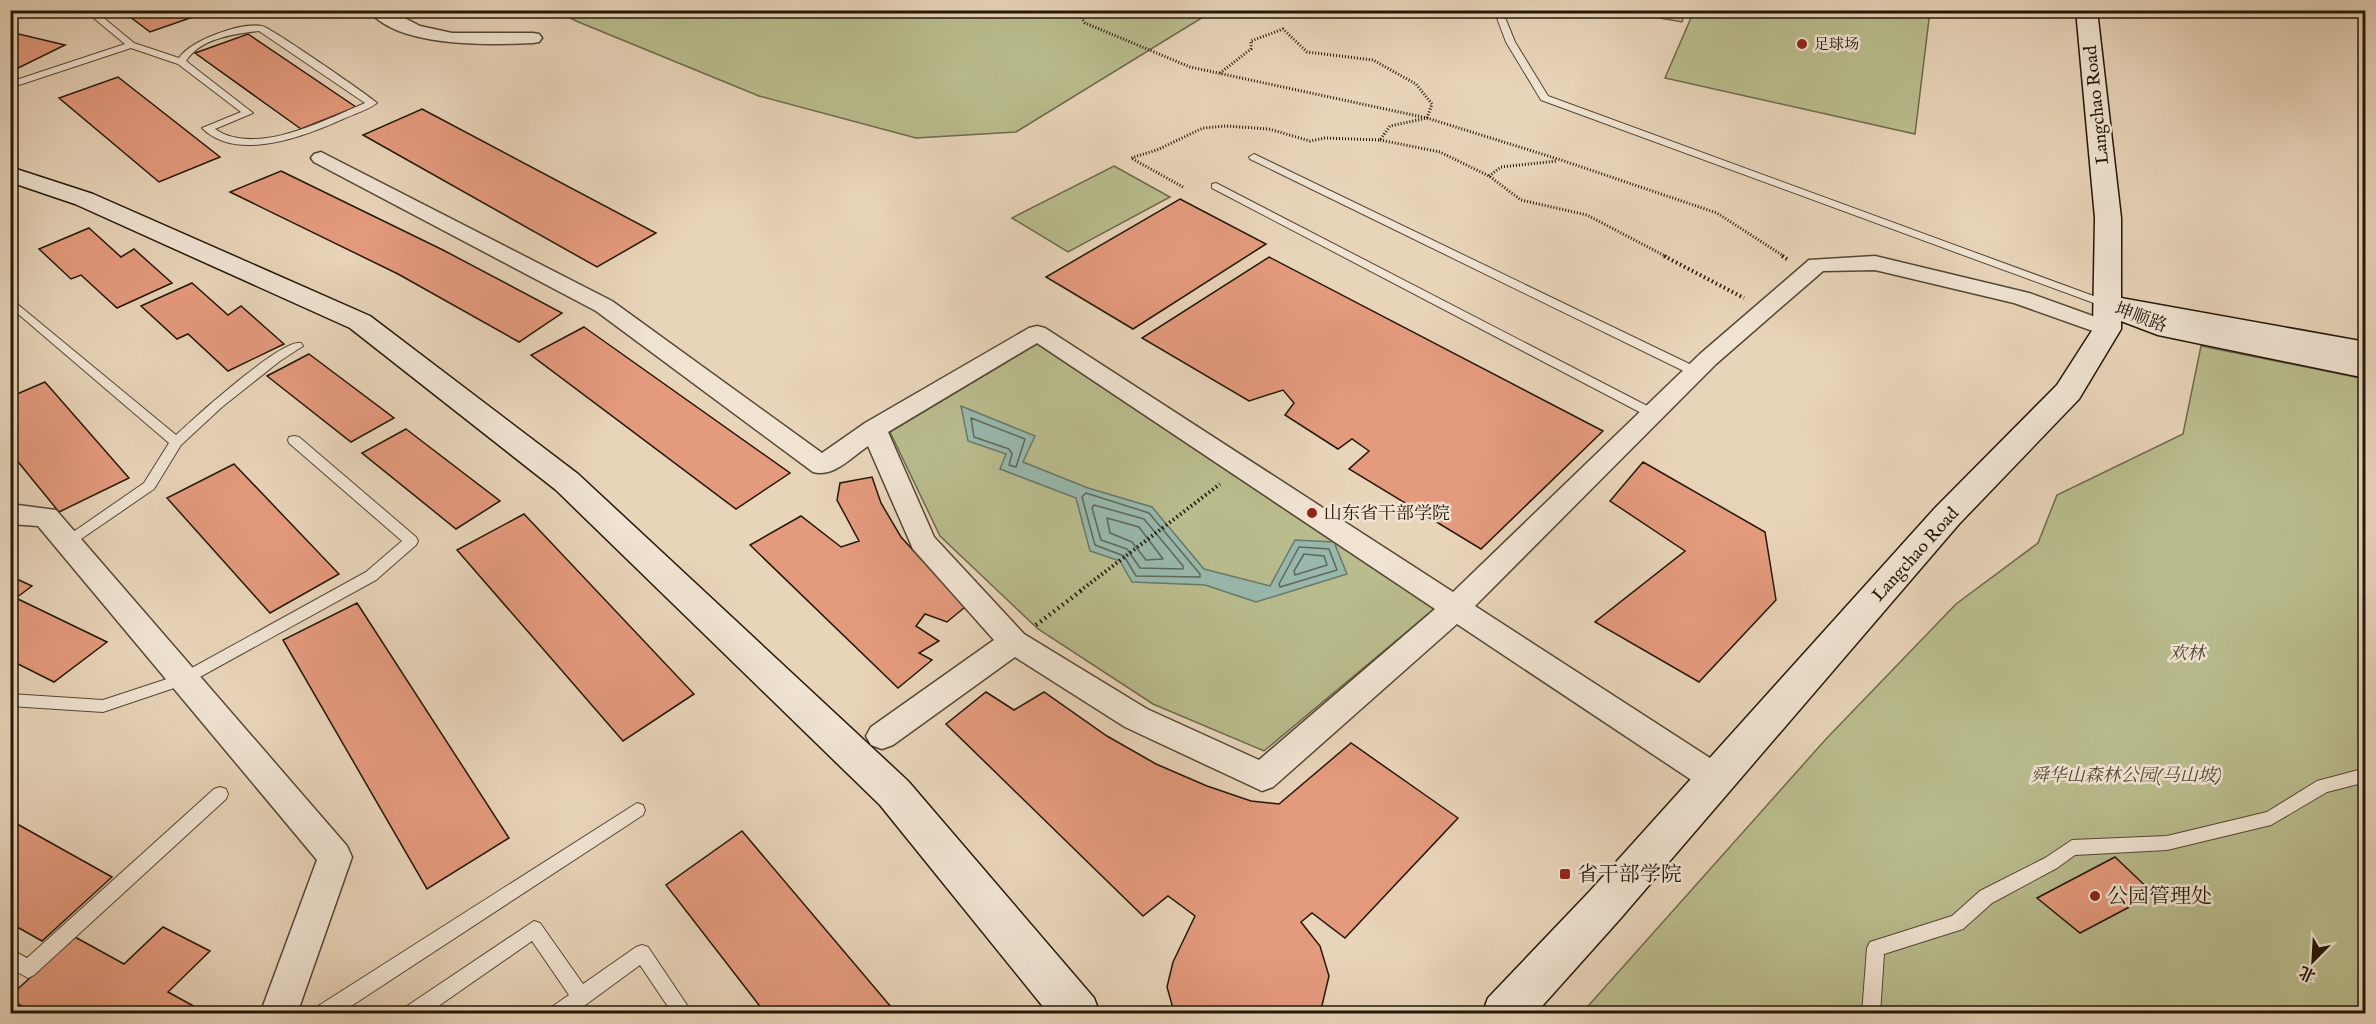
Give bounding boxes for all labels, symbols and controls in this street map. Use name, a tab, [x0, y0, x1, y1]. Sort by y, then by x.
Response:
place label: 足球场	[1814, 35, 1859, 54]
marker: 足球场	[1795, 37, 1809, 51]
street label: Langchao Road	[2080, 44, 2115, 165]
street label: 坤顺路	[2111, 298, 2170, 338]
place label: 山东省干部学院	[1324, 503, 1450, 526]
street label: Langchao Road	[1868, 503, 1965, 607]
marker: 山东省干部学院	[1305, 506, 1319, 520]
park label: 欢林	[2169, 643, 2208, 666]
park label: 舜华山森林公园(马山坡)	[2030, 765, 2222, 788]
place label: 省干部学院	[1577, 862, 1682, 889]
marker: 省干部学院	[1558, 867, 1572, 881]
place label: 公园管理处	[2107, 884, 2212, 911]
marker: 公园管理处	[2088, 889, 2102, 903]
north arrow	[2283, 931, 2343, 991]
text: 北	[2296, 960, 2319, 985]

